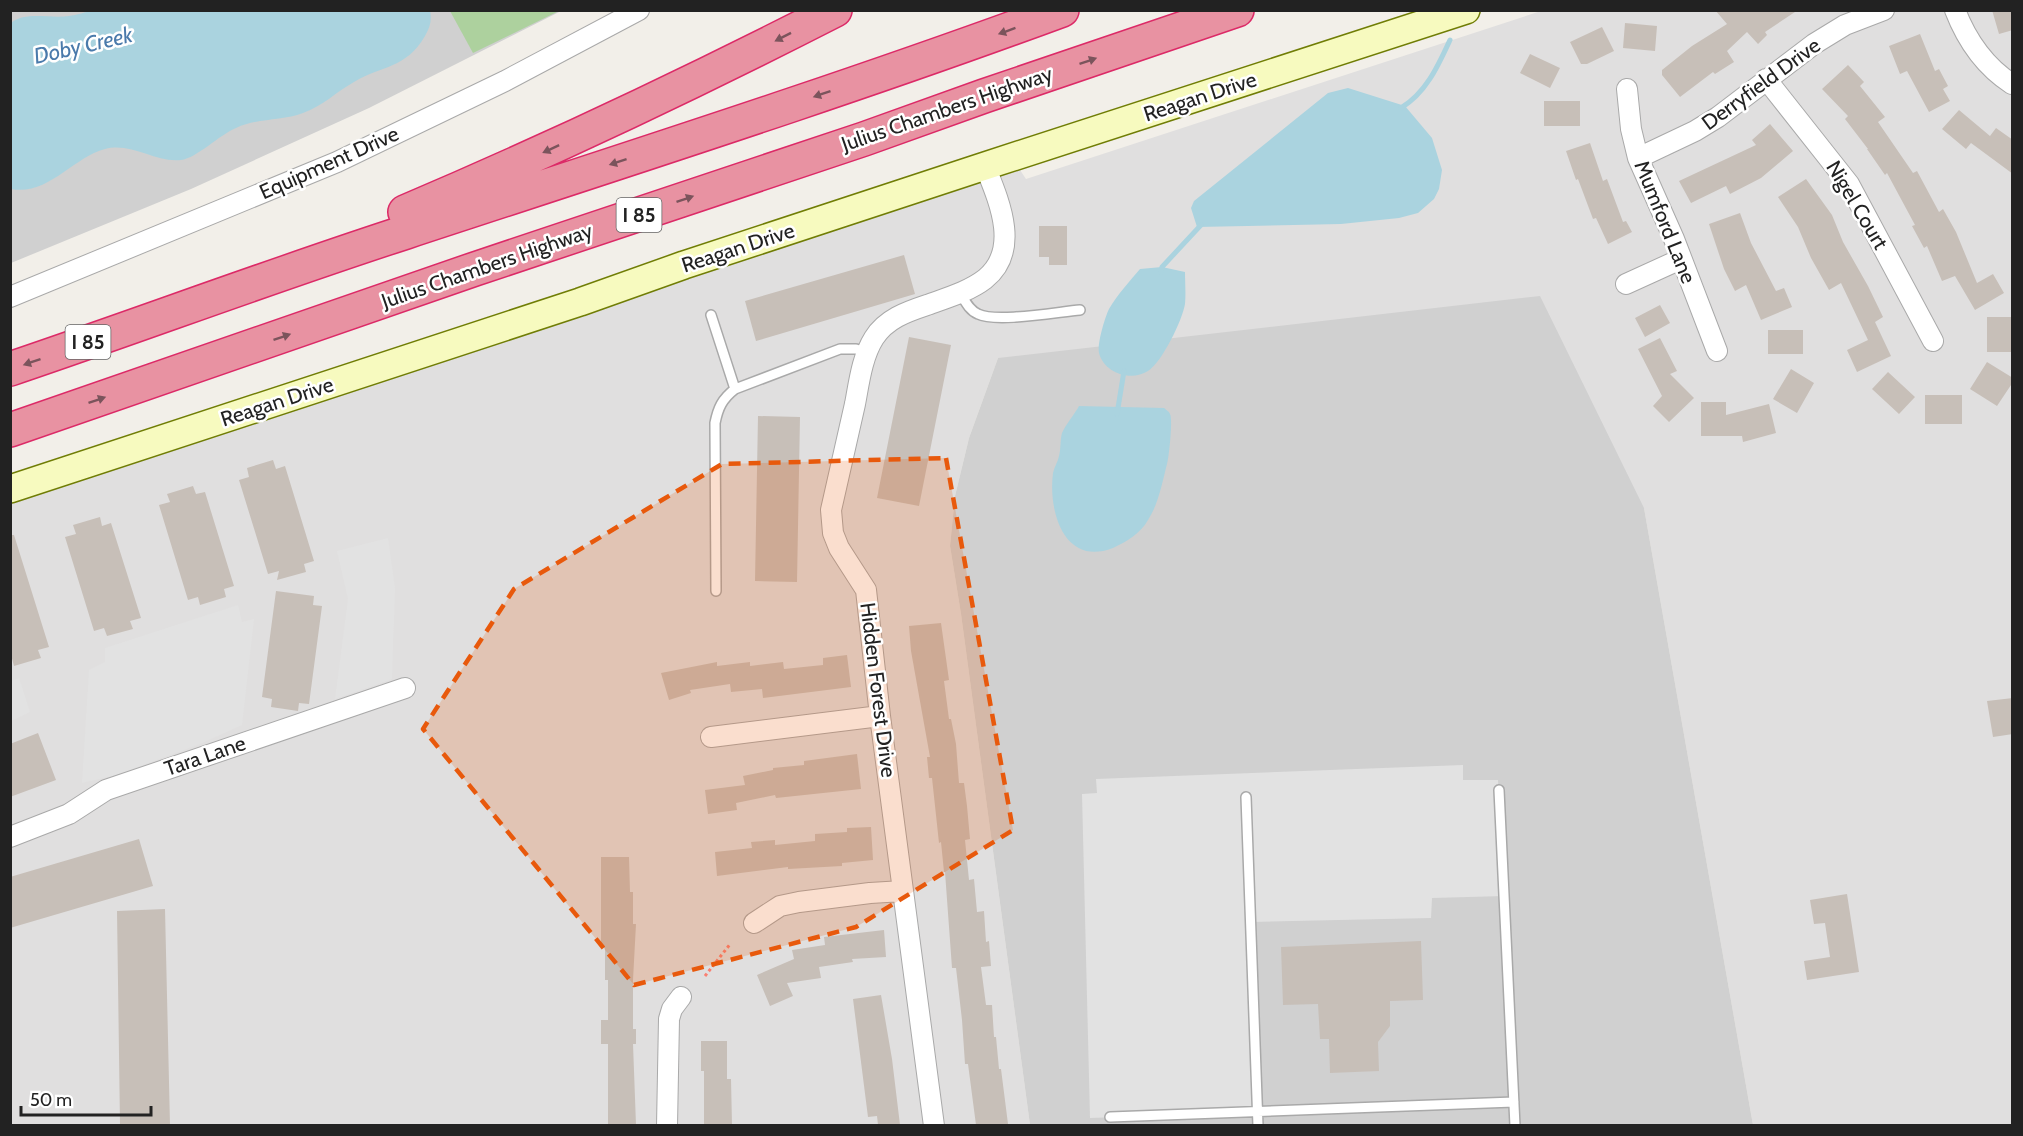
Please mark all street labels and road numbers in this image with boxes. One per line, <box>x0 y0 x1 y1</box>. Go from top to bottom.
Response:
street label: Derryfield Drive <box>1697 32 1825 135</box>
street label: Julius Chambers Highway <box>837 61 1056 157</box>
street label: Reagan Drive <box>1140 66 1260 127</box>
street label: Equipment Drive <box>255 121 403 204</box>
street label: Nigel Court <box>1821 156 1894 254</box>
street label: Mumford Lane <box>1629 157 1702 287</box>
road number: I 85 <box>616 198 662 232</box>
street label: Reagan Drive <box>678 217 798 278</box>
street label: Julius Chambers Highway <box>377 218 596 314</box>
road number: I 85 <box>66 325 110 359</box>
street label: Reagan Drive <box>217 371 337 432</box>
street label: Hidden Forest Drive <box>855 601 902 779</box>
street label: Tara Lane <box>161 730 249 781</box>

